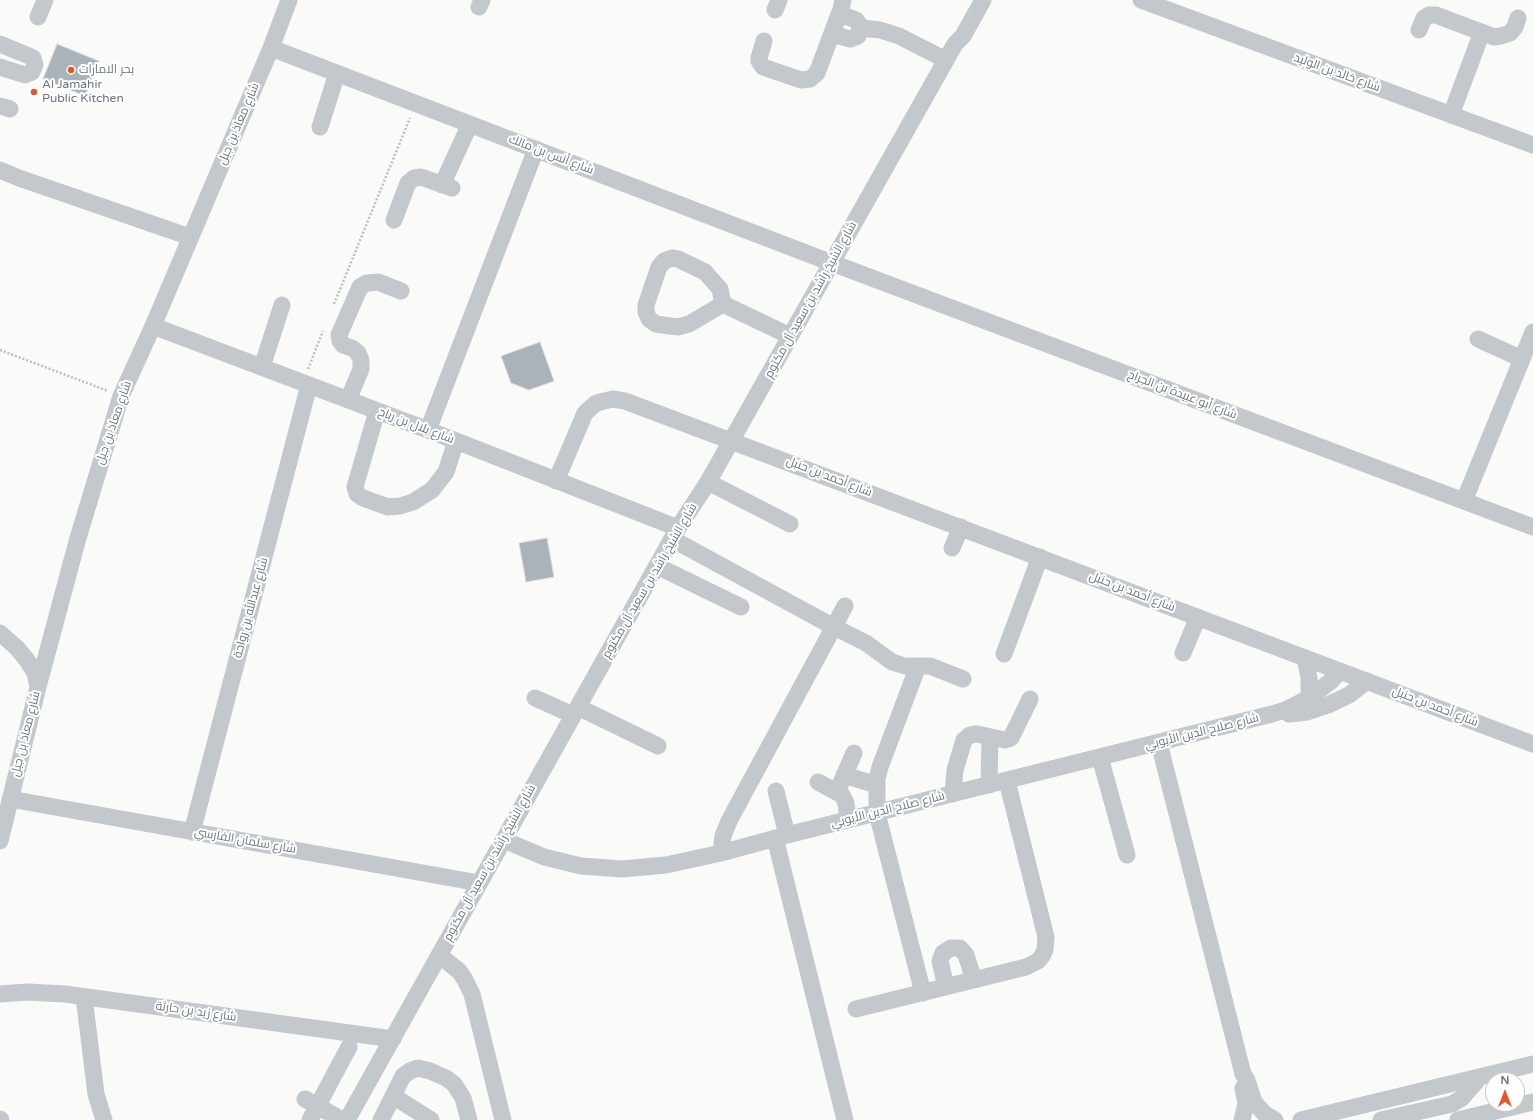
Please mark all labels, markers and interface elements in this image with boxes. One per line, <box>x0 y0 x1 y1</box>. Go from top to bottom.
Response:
street label: شارع خالد بن الوليد <box>1292 51 1382 95</box>
place label: بحر الامارات <box>79 63 134 77</box>
marker: بحر الامارات <box>66 65 76 75</box>
place label: Al Jamahir Public Kitchen <box>42 78 124 106</box>
street label: شارع معاذ بن جبل <box>215 81 263 167</box>
marker: Al Jamahir Public Kitchen <box>29 87 39 97</box>
street label: شارع أنس بن مالك <box>506 132 596 178</box>
street label: شارع الشيخ راشد بن سعيد آل مكتوم <box>762 219 860 381</box>
street label: شارع أبو عبيدة بن الجراح <box>1125 368 1239 422</box>
street label: شارع معاذ بن جبل <box>93 379 135 467</box>
street label: شارع بلال بن رباح <box>376 405 456 447</box>
street label: شارع أحمد بن حنبل <box>784 454 874 500</box>
street label: شارع الشيخ راشد بن سعيد آل مكتوم <box>600 501 700 661</box>
street label: شارع عبدالله بن رواحة <box>231 556 271 660</box>
street label: شارع أحمد بن حنبل <box>1087 569 1177 615</box>
street label: شارع أحمد بن حنبل <box>1390 684 1480 730</box>
street label: شارع معاذ بن جبل <box>8 690 44 778</box>
street label: شارع صلاح الدين الأيوبي <box>1144 711 1260 753</box>
street label: شارع الشيخ راشد بن سعيد آل مكتوم <box>441 782 539 944</box>
street label: شارع صلاح الدين الأيوبي <box>830 789 946 831</box>
street label: شارع سلمان الفارسي <box>193 825 297 857</box>
street label: شارع زيد بن حارثة <box>155 999 237 1025</box>
north arrow <box>1485 1072 1525 1112</box>
text: N <box>1501 1074 1509 1087</box>

